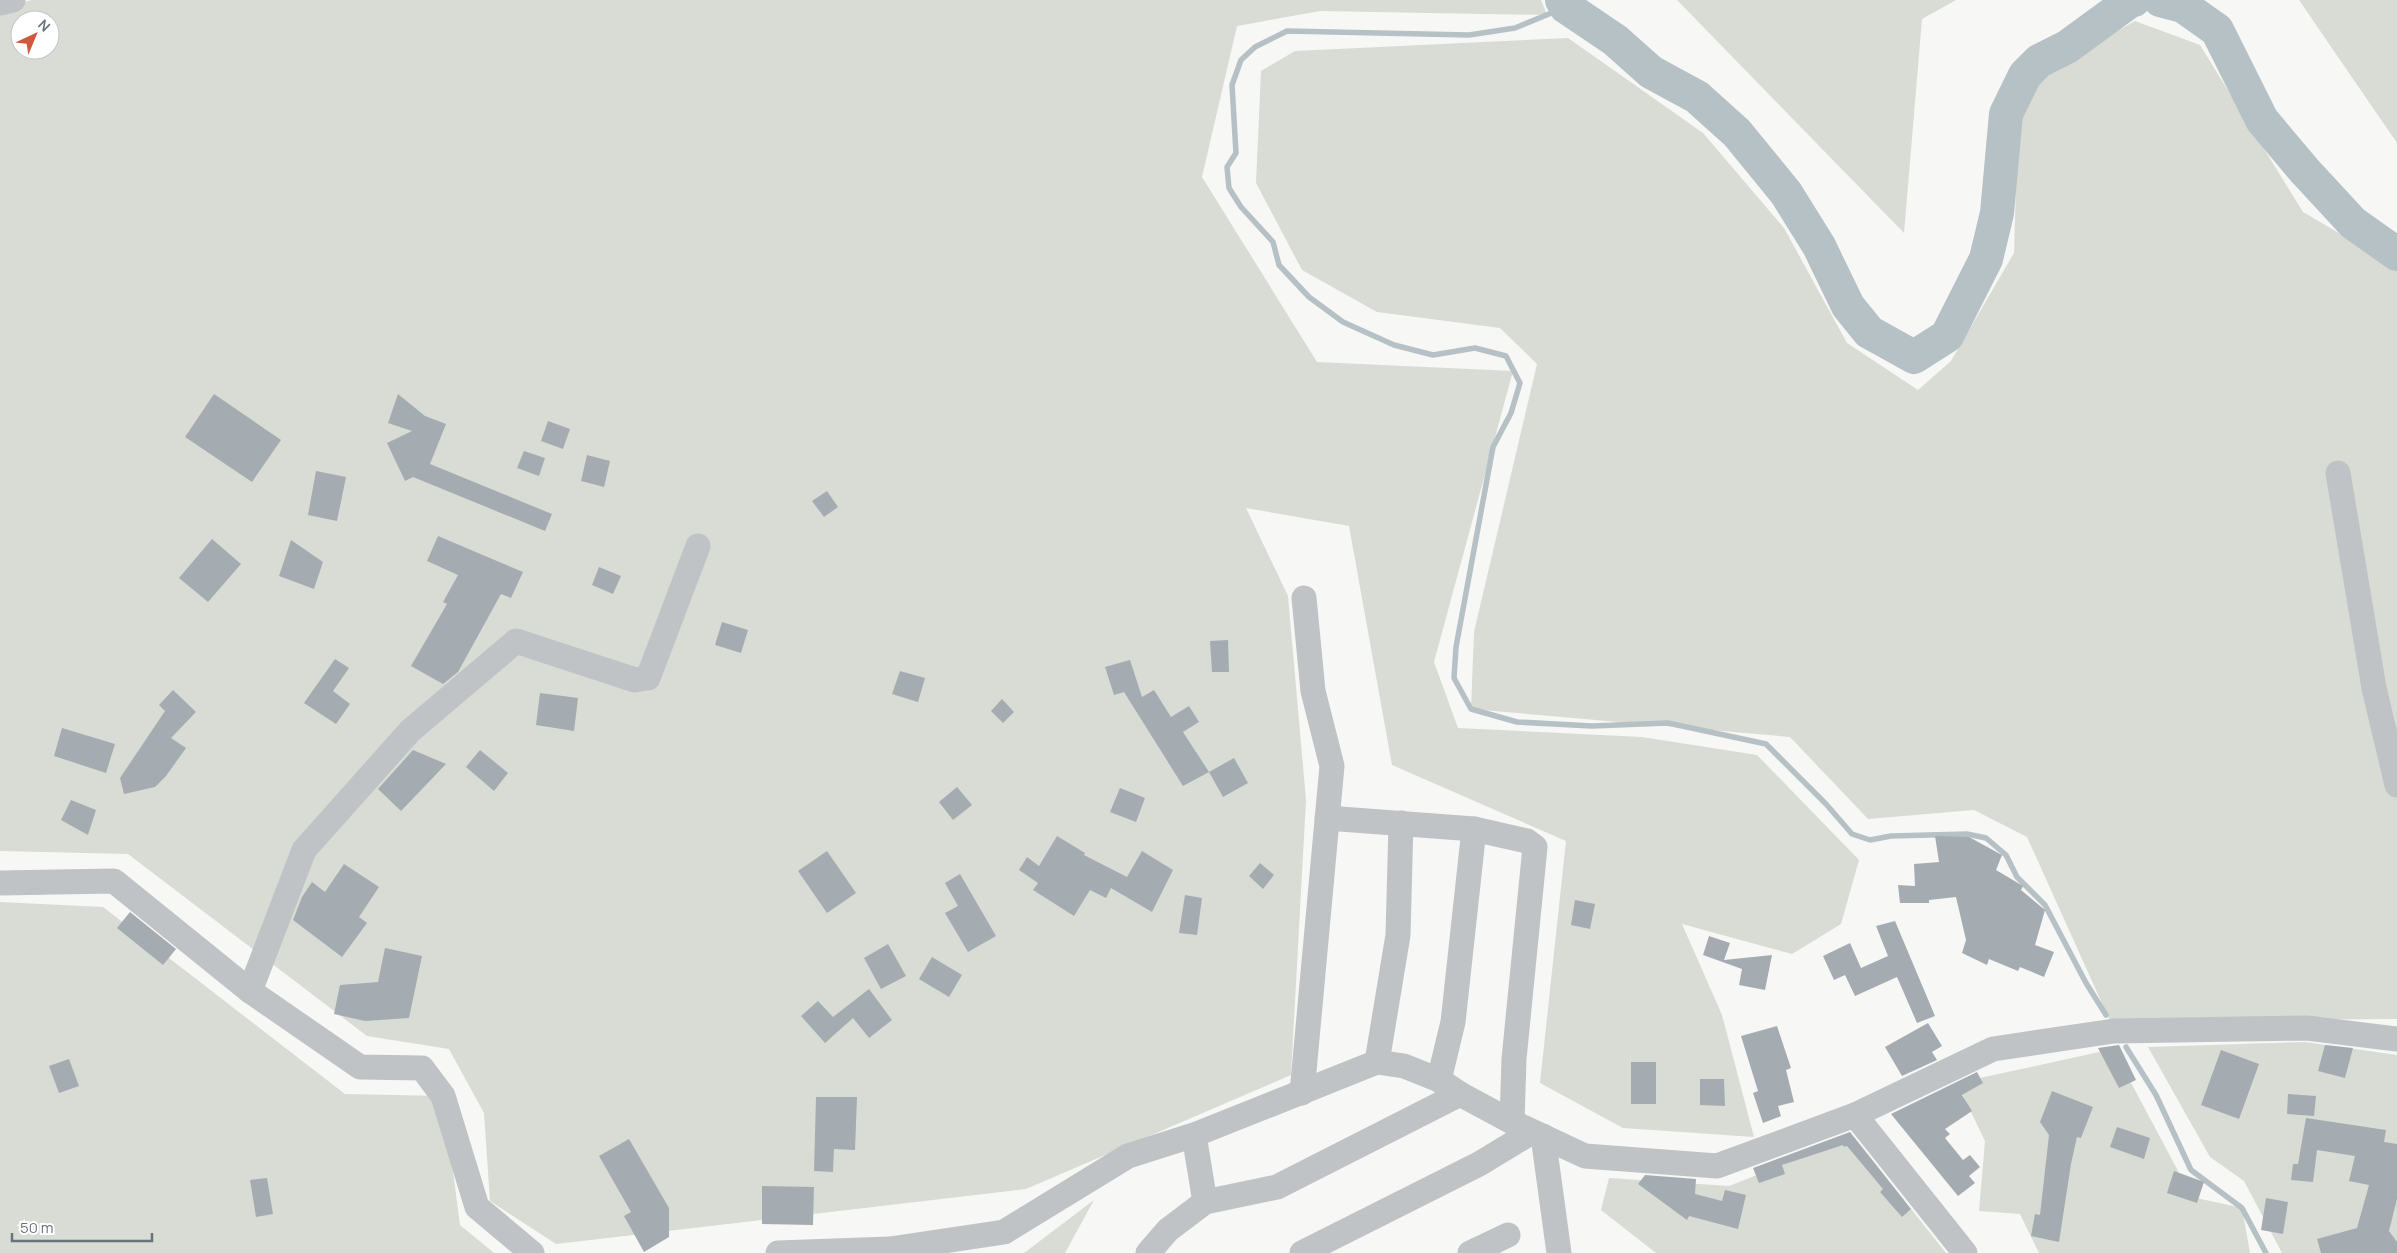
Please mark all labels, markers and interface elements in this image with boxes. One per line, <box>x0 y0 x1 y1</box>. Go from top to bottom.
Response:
north arrow <box>10 10 60 60</box>
text: N <box>34 15 55 36</box>
scale bar <box>12 1210 152 1242</box>
text: 50 m <box>20 1217 54 1238</box>

